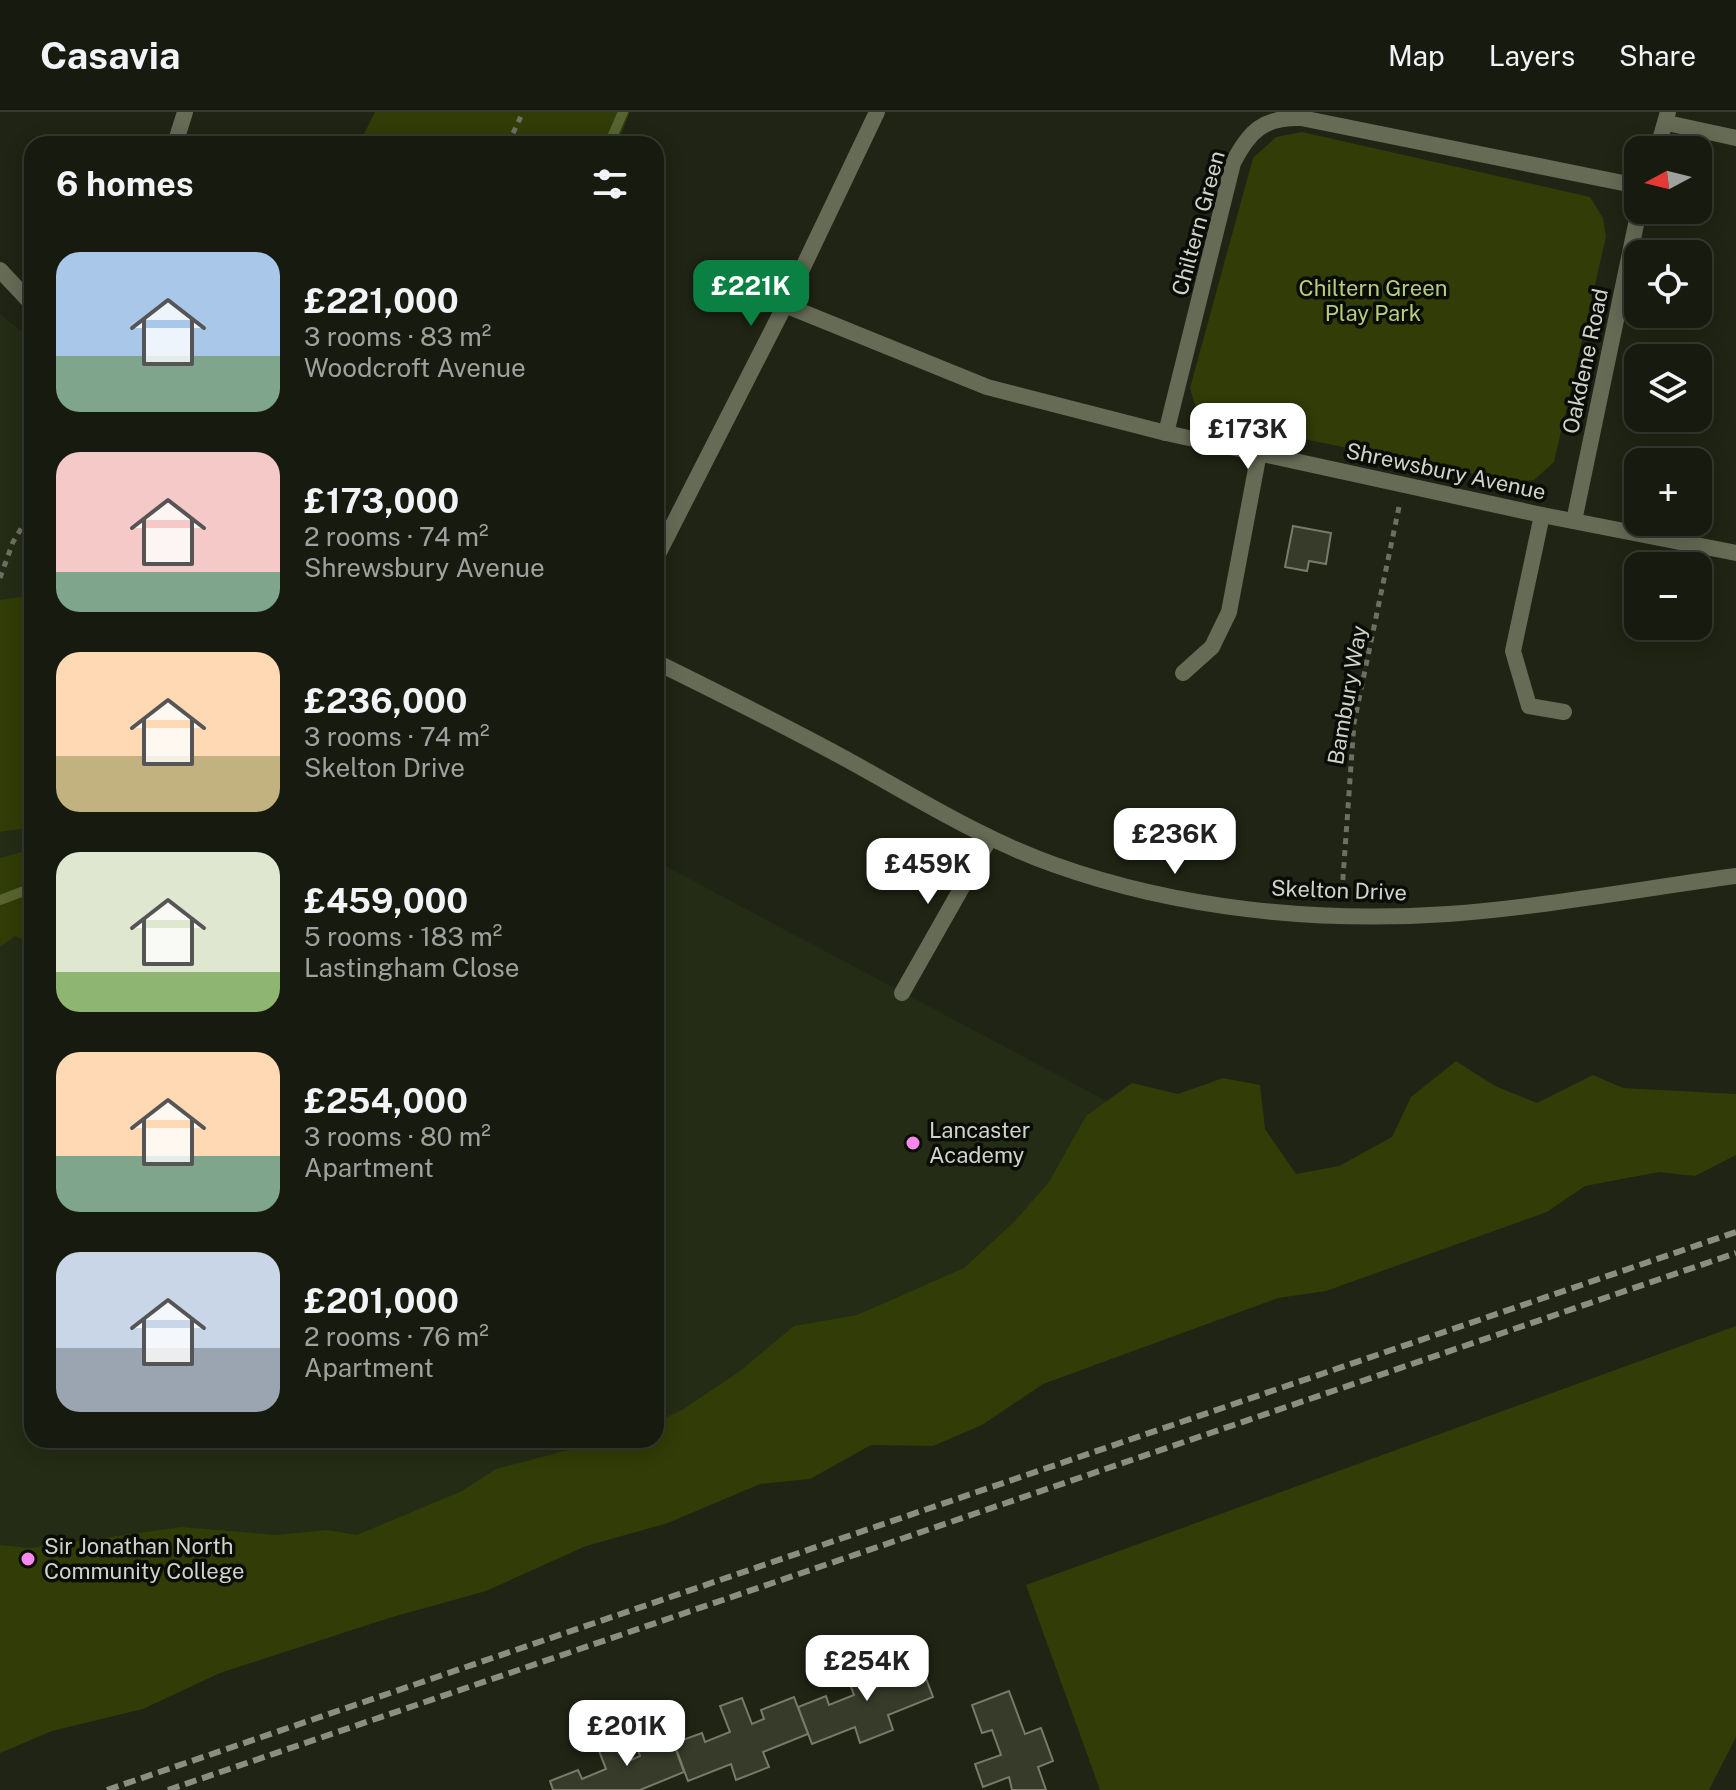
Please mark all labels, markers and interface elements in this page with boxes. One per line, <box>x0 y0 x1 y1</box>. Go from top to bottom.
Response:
text: Casavia <box>40 33 181 78</box>
text: Map <box>1388 39 1445 72</box>
text: Layers <box>1489 39 1575 72</box>
text: Share <box>1619 39 1696 72</box>
north arrow <box>1624 136 1712 224</box>
map controls <box>1624 136 1712 640</box>
street label: Chiltern Green <box>1166 148 1230 298</box>
icon: filters <box>588 162 632 206</box>
text: 6 homes <box>56 164 194 204</box>
button: locate <box>1624 240 1712 328</box>
pin: £221K <box>695 260 807 328</box>
text: £221K <box>711 270 791 301</box>
park label: Chiltern Green Play Park <box>1299 275 1447 326</box>
text: £221,000 <box>304 281 459 321</box>
icon: home <box>120 284 216 380</box>
street label: Oakdene Road <box>1557 286 1613 436</box>
text: 3 rooms · 83 m² <box>304 321 491 352</box>
button: layers <box>1624 344 1712 432</box>
text: Woodcroft Avenue <box>304 352 526 383</box>
pin: £173K <box>1192 403 1304 471</box>
text: £173K <box>1208 413 1288 444</box>
street label: Shrewsbury Avenue <box>1344 437 1548 505</box>
button: + <box>1624 448 1712 536</box>
text: £173,000 <box>304 481 459 521</box>
icon: home <box>120 484 216 580</box>
text: 2 rooms · 74 m² <box>304 521 489 552</box>
text: Shrewsbury Avenue <box>304 552 545 583</box>
button: − <box>1624 552 1712 640</box>
street label: Bambury Way <box>1322 623 1372 767</box>
text: £236,000 <box>304 681 468 721</box>
icon: home <box>120 684 216 780</box>
text: 3 rooms · 74 m² <box>304 721 490 752</box>
text: Skelton Drive <box>304 752 465 783</box>
pin: £236K <box>1119 808 1231 876</box>
text: £236K <box>1132 818 1218 849</box>
pin: £459K <box>872 838 984 906</box>
text: £459K <box>885 848 971 879</box>
street label: Skelton Drive <box>1270 875 1408 905</box>
text: £459,000 <box>304 881 468 921</box>
icon: home <box>120 884 216 980</box>
text: 5 rooms · 183 m² <box>304 921 502 952</box>
text: Lastingham Close <box>304 952 519 983</box>
text: £254,000 <box>304 1081 468 1121</box>
icon: home <box>120 1084 216 1180</box>
place label: Lancaster Academy <box>929 1117 1030 1168</box>
text: 3 rooms · 80 m² <box>304 1121 491 1152</box>
marker: Lancaster Academy <box>904 1134 922 1152</box>
text: Apartment <box>304 1152 434 1183</box>
text: £201,000 <box>304 1281 459 1321</box>
icon: home <box>120 1284 216 1380</box>
text: 2 rooms · 76 m² <box>304 1321 489 1352</box>
text: Apartment <box>304 1352 434 1383</box>
place label: Sir Jonathan North Community College <box>44 1533 244 1584</box>
marker: Sir Jonathan North Community College <box>19 1550 37 1568</box>
pin: £254K <box>811 1635 923 1703</box>
text: £254K <box>824 1645 910 1676</box>
pin: £201K <box>571 1700 683 1768</box>
text: £201K <box>587 1710 667 1741</box>

